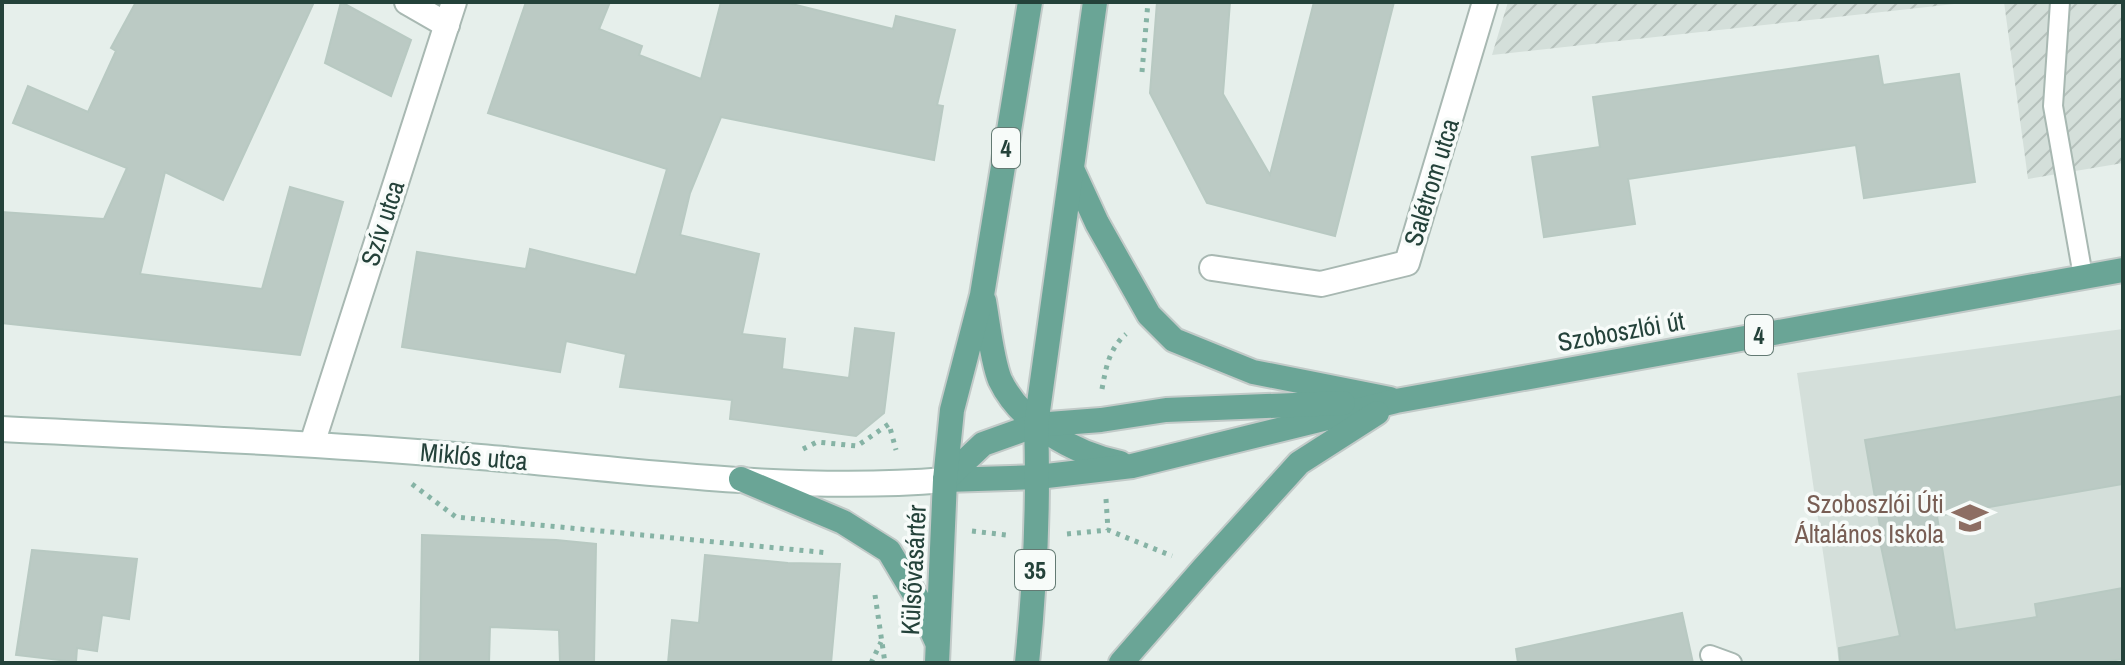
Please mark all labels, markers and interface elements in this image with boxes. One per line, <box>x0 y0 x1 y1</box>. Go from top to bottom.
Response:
street label: Salétrom utca <box>1395 114 1467 250</box>
road number: 4 <box>992 128 1020 168</box>
street label: Szív utca <box>352 176 412 270</box>
street label: Szoboszlói út <box>1555 303 1687 359</box>
road number: 4 <box>1745 315 1773 355</box>
street label: Miklós utca <box>419 434 529 478</box>
place label: Szoboszlói Úti Általános Iskola <box>1794 486 1944 551</box>
school or university icon: Szoboszlói Úti Általános Iskola <box>1951 499 1989 537</box>
street label: Külsővásártér <box>892 504 934 636</box>
road number: 35 <box>1015 550 1055 590</box>

